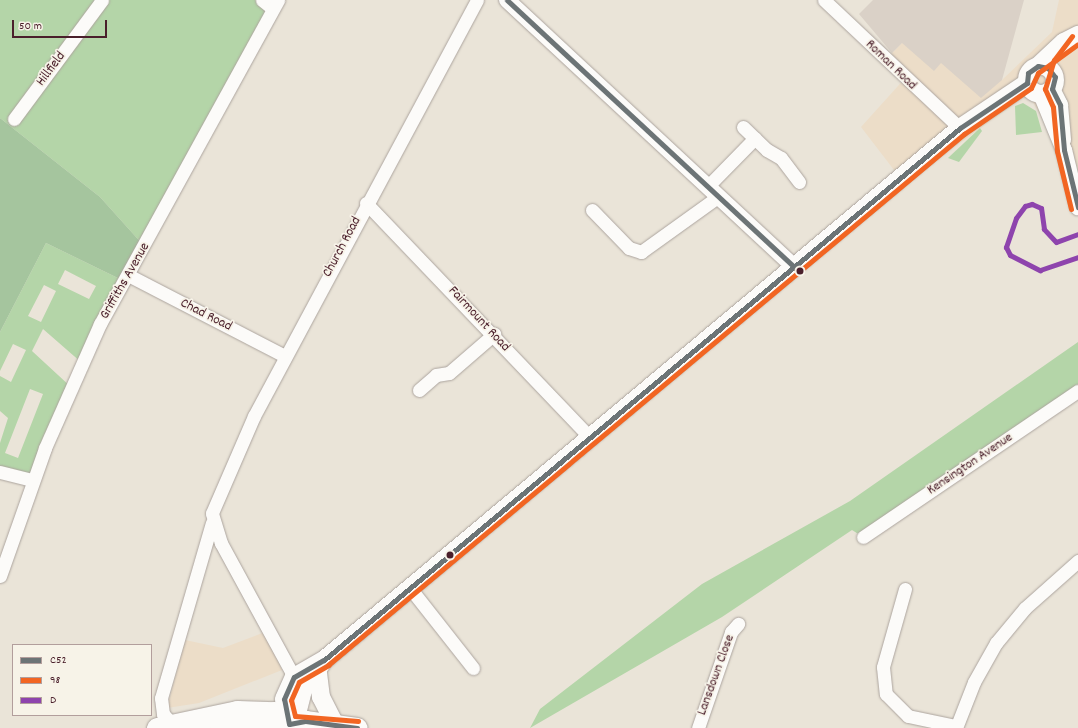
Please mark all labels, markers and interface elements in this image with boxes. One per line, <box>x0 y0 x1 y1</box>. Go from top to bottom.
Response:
scale bar <box>14 12 109 38</box>
text: 50 m <box>19 18 42 35</box>
street label: Roman Road <box>862 36 920 94</box>
street label: Hillfield <box>33 48 69 90</box>
street label: Church Road <box>319 214 365 280</box>
street label: Griffiths Avenue <box>96 240 154 322</box>
unlabelled marker <box>795 266 805 276</box>
street label: Fairmount Road <box>444 283 514 355</box>
street label: Chad Road <box>177 295 235 335</box>
street label: Kensington Avenue <box>924 429 1016 499</box>
unlabelled marker <box>445 550 455 560</box>
street label: Lansdown Close <box>694 632 738 718</box>
legend <box>12 644 152 716</box>
text: C52 <box>50 652 67 669</box>
text: 98 <box>50 672 60 689</box>
text: D <box>50 692 56 709</box>

